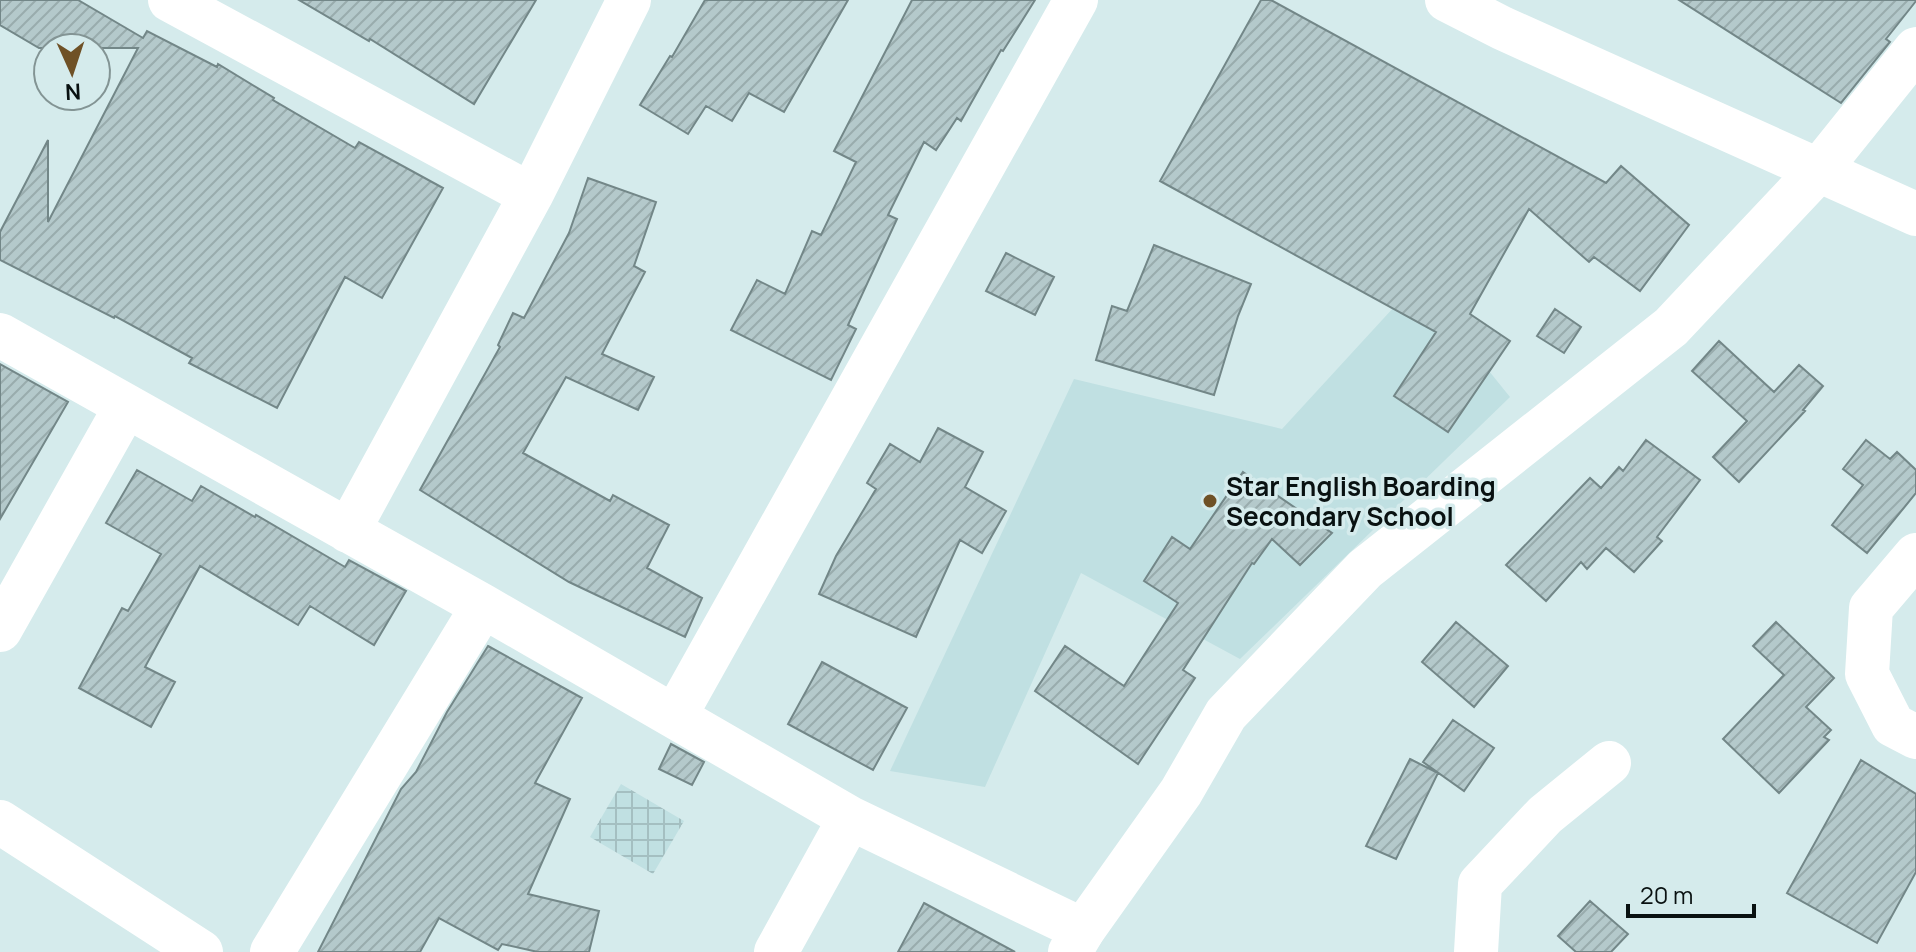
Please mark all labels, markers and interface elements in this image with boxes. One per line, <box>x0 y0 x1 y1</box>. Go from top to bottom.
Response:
north arrow <box>32 32 112 112</box>
text: N <box>64 77 82 107</box>
place label: Star English Boarding Secondary School <box>1226 468 1496 534</box>
marker: Star English Boarding Secondary School <box>1201 492 1219 510</box>
scale bar <box>1628 868 1754 918</box>
text: 20 m <box>1640 878 1693 911</box>

